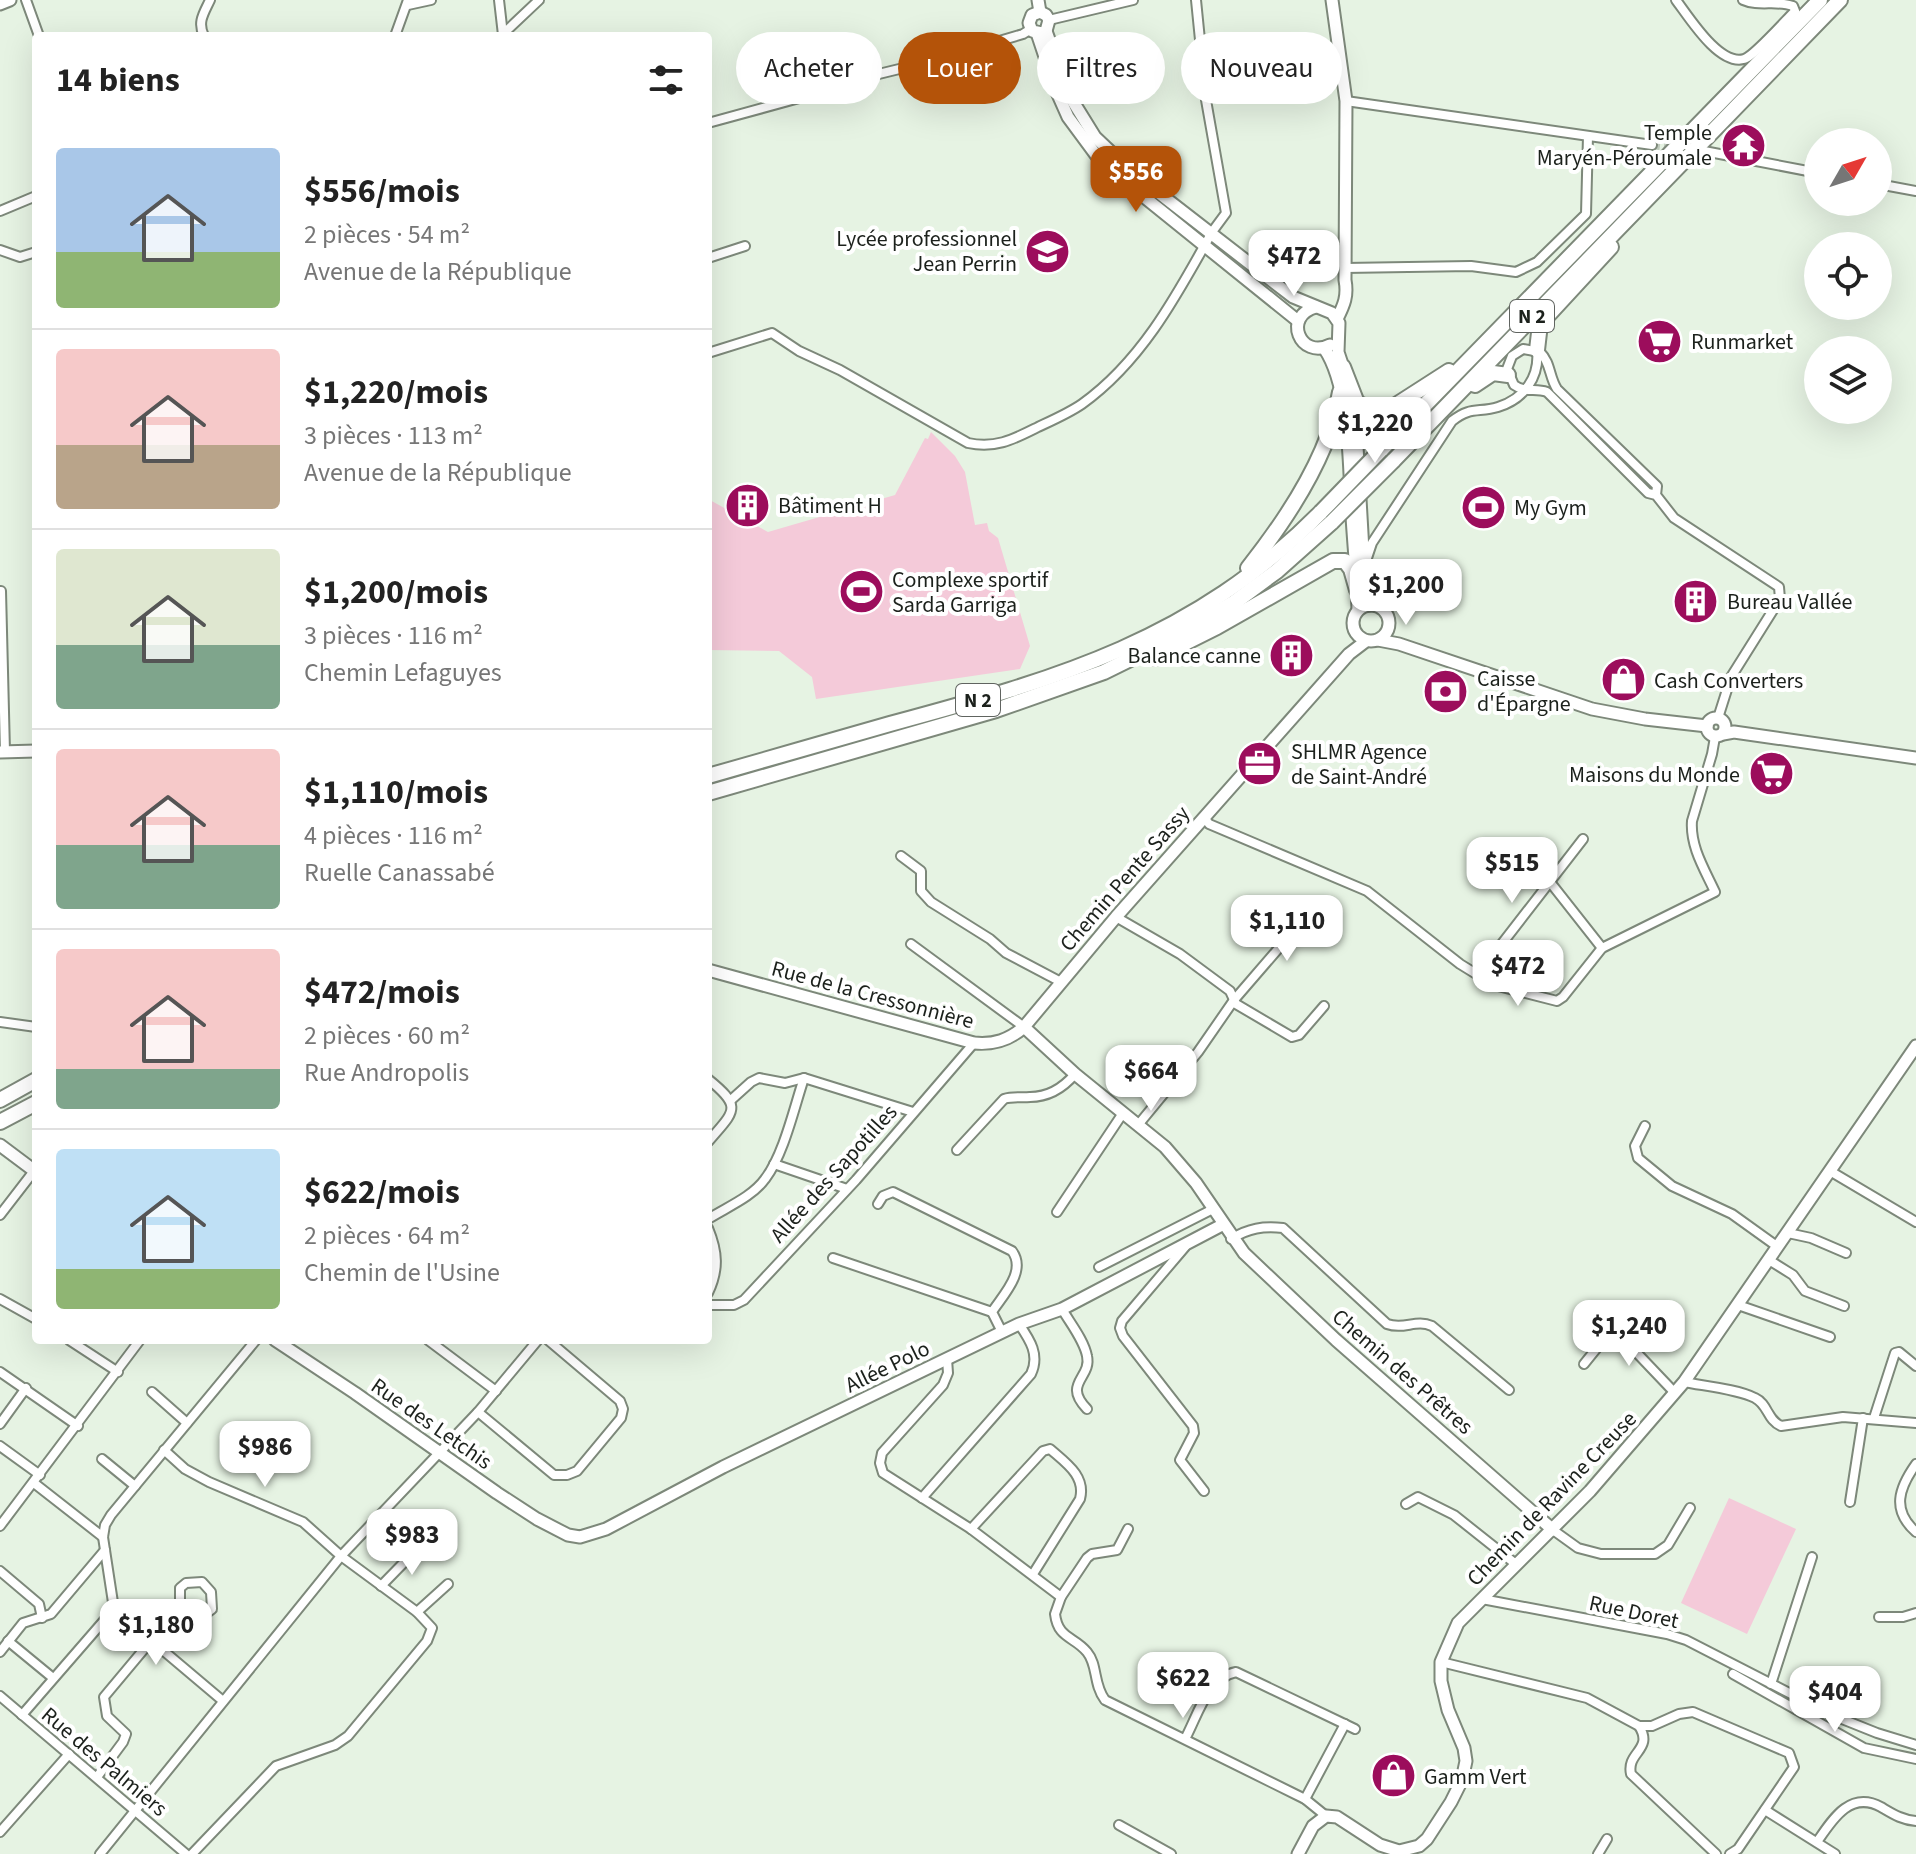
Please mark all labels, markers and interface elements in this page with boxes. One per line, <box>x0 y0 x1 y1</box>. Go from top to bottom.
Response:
chip: Acheter <box>736 32 882 104</box>
chip: Louer <box>898 32 1021 104</box>
chip: Filtres <box>1037 32 1165 104</box>
chip: Nouveau <box>1181 32 1342 104</box>
text: 14 biens <box>56 56 180 105</box>
icon: filters <box>644 58 688 102</box>
place label: Temple Maryén-Péroumale <box>1537 117 1712 174</box>
temple icon: Temple Maryén-Péroumale <box>1719 121 1767 169</box>
north arrow <box>1804 128 1892 216</box>
map controls <box>1804 128 1892 424</box>
pin: $556 <box>1089 146 1183 214</box>
text: $556 <box>1109 153 1163 190</box>
text: $556/mois <box>304 167 460 216</box>
icon: home <box>120 180 216 276</box>
text: 2 pièces · 54 m² <box>304 216 470 253</box>
place label: Lycée professionnel Jean Perrin <box>836 223 1017 280</box>
school or university icon: Lycée professionnel Jean Perrin <box>1024 227 1072 275</box>
pin: $472 <box>1247 230 1341 298</box>
button: locate <box>1804 232 1892 320</box>
text: $472 <box>1267 237 1321 274</box>
text: Avenue de la République <box>304 253 572 290</box>
road number: N 2 <box>1510 300 1554 332</box>
supermarket icon: Runmarket <box>1636 317 1684 365</box>
place label: Runmarket <box>1691 326 1794 358</box>
button: layers <box>1804 336 1892 424</box>
text: $1,220/mois <box>304 368 488 417</box>
icon: home <box>120 381 216 477</box>
pin: $1,220 <box>1310 397 1440 465</box>
text: $1,220 <box>1337 404 1413 441</box>
text: 3 pièces · 113 m² <box>304 417 483 454</box>
text: Avenue de la République <box>304 454 572 491</box>
building icon: Bâtiment H <box>723 481 771 529</box>
sports icon: My Gym <box>1459 483 1507 531</box>
place label: Bâtiment H <box>778 490 882 522</box>
place label: My Gym <box>1514 492 1587 524</box>
pin: $1,200 <box>1341 559 1471 627</box>
place label: Complexe sportif Sarda Garriga <box>892 564 1050 621</box>
text: $1,200 <box>1368 566 1444 603</box>
text: $1,200/mois <box>304 568 488 617</box>
sports icon: Complexe sportif Sarda Garriga <box>837 568 885 616</box>
building icon: Bureau Vallée <box>1672 577 1720 625</box>
icon: home <box>120 581 216 677</box>
place label: Bureau Vallée <box>1727 586 1852 618</box>
text: 3 pièces · 116 m² <box>304 617 483 654</box>
building icon: Balance canne <box>1268 631 1316 679</box>
place label: Balance canne <box>1127 640 1261 672</box>
text: Chemin Lefaguyes <box>304 654 502 691</box>
shop icon: Cash Converters <box>1599 656 1647 704</box>
place label: Caisse d'Épargne <box>1477 663 1571 720</box>
place label: Cash Converters <box>1654 665 1803 697</box>
bank icon: Caisse d'Épargne <box>1422 667 1470 715</box>
road number: N 2 <box>956 684 1000 716</box>
place label: SHLMR Agence de Saint-André <box>1291 736 1427 793</box>
office icon: SHLMR Agence de Saint-André <box>1236 740 1284 788</box>
supermarket icon: Maisons du Monde <box>1747 750 1795 798</box>
place label: Maisons du Monde <box>1569 759 1740 791</box>
text: $1,110/mois <box>304 768 488 817</box>
icon: home <box>120 781 216 877</box>
street label: Chemin Pente Sassy <box>1052 798 1198 959</box>
text: 4 pièces · 116 m² <box>304 817 483 854</box>
pin: $515 <box>1465 837 1559 905</box>
text: $515 <box>1485 844 1539 881</box>
text: Ruelle Canassabé <box>304 854 495 891</box>
pin: $1,110 <box>1222 895 1352 963</box>
text: $1,110 <box>1249 902 1325 939</box>
pin: $472 <box>1471 940 1565 1008</box>
text: $472 <box>1491 947 1545 984</box>
street label: Rue de la Cressonnière <box>768 953 978 1037</box>
text: $472/mois <box>304 968 460 1017</box>
icon: home <box>120 981 216 1077</box>
text: 2 pièces · 60 m² <box>304 1017 470 1054</box>
pin: $664 <box>1104 1045 1198 1113</box>
text: $664 <box>1124 1052 1178 1089</box>
text: Rue Andropolis <box>304 1054 469 1091</box>
street label: Allée des Sapotilles <box>763 1097 905 1250</box>
text: $622/mois <box>304 1168 460 1217</box>
icon: home <box>120 1181 216 1277</box>
text: 2 pièces · 64 m² <box>304 1217 470 1254</box>
text: Chemin de l'Usine <box>304 1254 500 1291</box>
pin: $1,240 <box>1564 1300 1694 1368</box>
street label: Chemin des Prêtres <box>1325 1301 1480 1442</box>
text: $1,240 <box>1591 1307 1667 1344</box>
street label: Allée Polo <box>840 1333 935 1401</box>
street label: Rue des Letchis <box>364 1370 499 1477</box>
street label: Chemin de Ravine Creuse <box>1459 1404 1644 1593</box>
pin: $986 <box>218 1421 312 1489</box>
text: $986 <box>238 1428 292 1465</box>
pin: $983 <box>365 1509 459 1577</box>
text: $983 <box>385 1516 439 1553</box>
street label: Rue Doret <box>1586 1587 1682 1637</box>
pin: $1,180 <box>91 1599 221 1667</box>
text: $1,180 <box>118 1606 194 1643</box>
pin: $622 <box>1136 1652 1230 1720</box>
text: $622 <box>1156 1659 1210 1696</box>
pin: $404 <box>1788 1666 1882 1734</box>
text: $404 <box>1808 1673 1862 1710</box>
street label: Rue des Palmiers <box>34 1699 174 1824</box>
shop icon: Gamm Vert <box>1369 1752 1417 1800</box>
place label: Gamm Vert <box>1424 1761 1527 1793</box>

